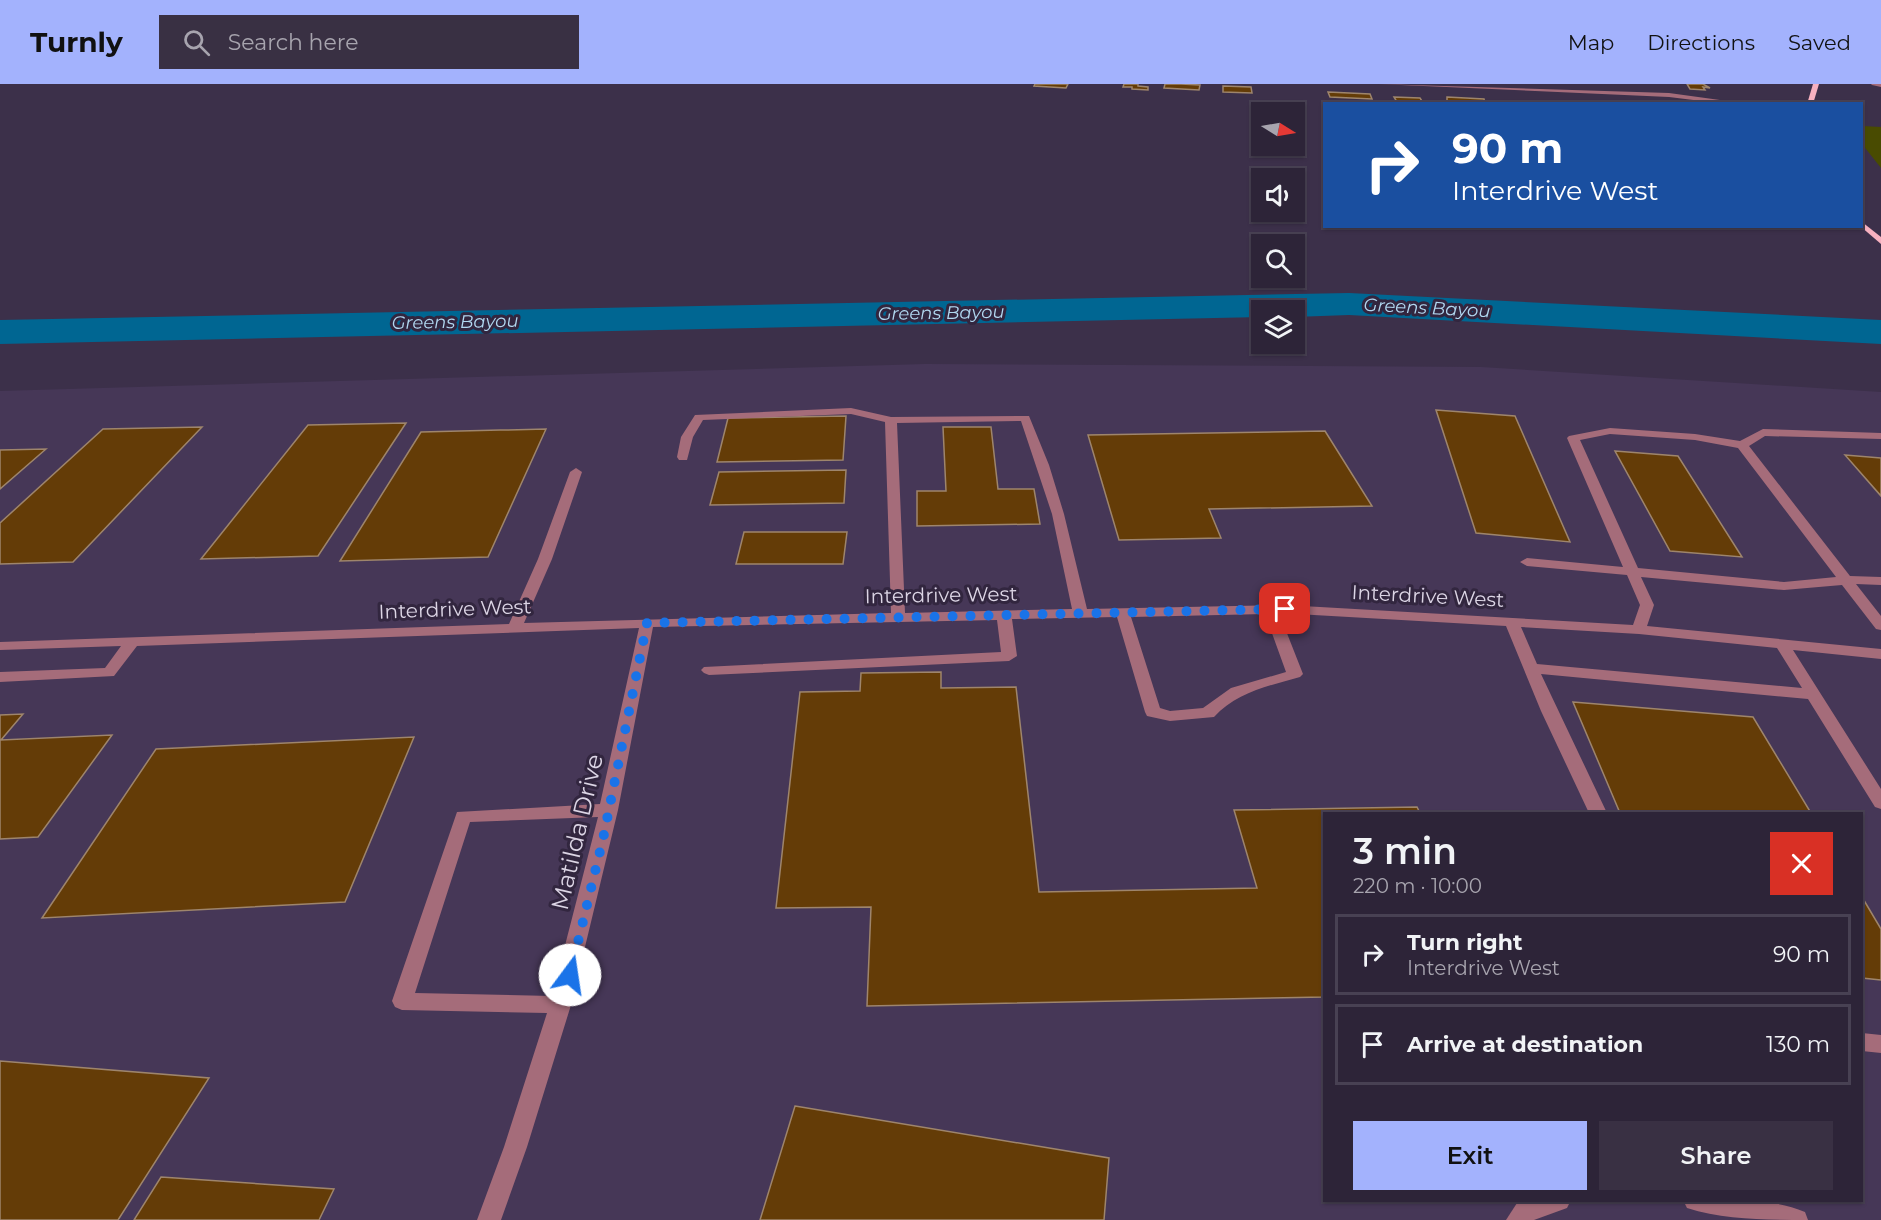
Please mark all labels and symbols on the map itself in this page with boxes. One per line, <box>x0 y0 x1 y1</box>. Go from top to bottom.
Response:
north arrow <box>1251 102 1305 156</box>
water label: Greens Bayou <box>1363 294 1491 322</box>
water label: Greens Bayou <box>877 301 1005 325</box>
water label: Greens Bayou <box>391 310 519 334</box>
street label: Interdrive West <box>1351 580 1505 612</box>
street label: Interdrive West <box>864 582 1018 608</box>
pin <box>1259 583 1310 634</box>
street label: Interdrive West <box>378 594 532 624</box>
street label: Matilda Drive <box>545 751 609 913</box>
position arrow <box>538 943 602 1007</box>

